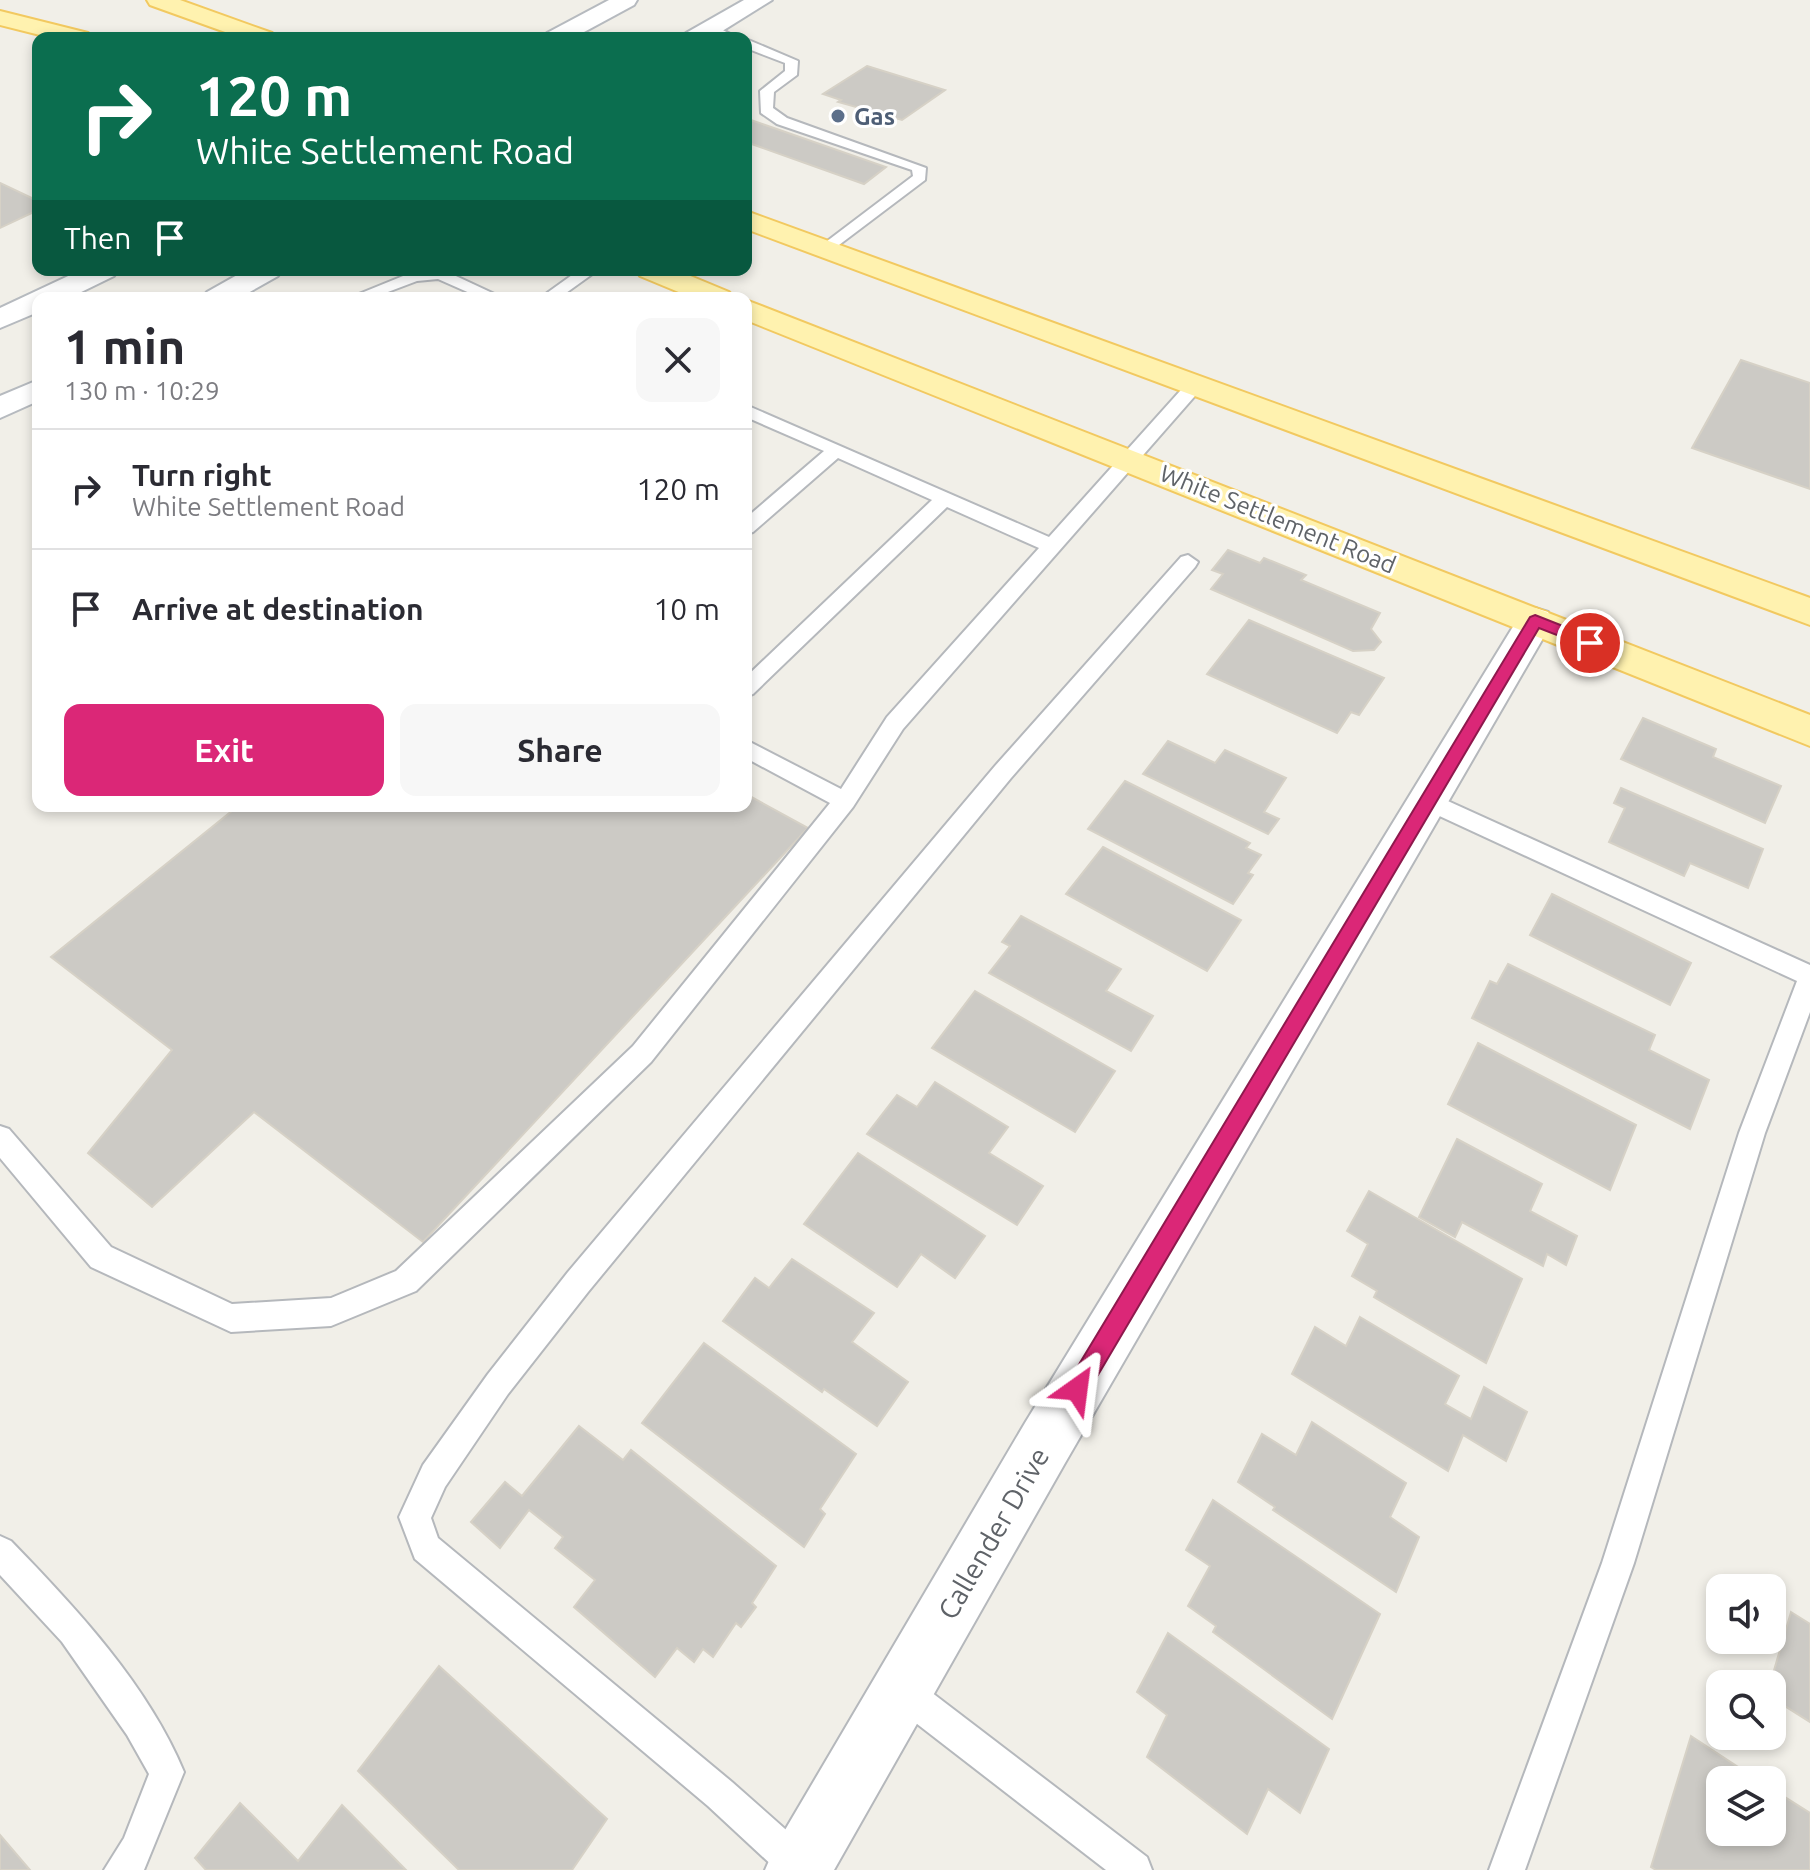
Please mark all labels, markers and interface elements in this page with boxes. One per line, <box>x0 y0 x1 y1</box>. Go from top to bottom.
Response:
icon: right <box>64 64 168 168</box>
text: 120 m <box>196 64 352 127</box>
place label: Gas <box>854 103 895 130</box>
marker: Gas <box>829 107 847 125</box>
text: White Settlement Road <box>196 130 574 171</box>
icon: arrive <box>148 216 192 260</box>
text: Then <box>64 221 132 255</box>
button: close <box>636 318 720 402</box>
text: 1 min <box>64 319 185 373</box>
text: 130 m · 10:29 <box>64 376 220 405</box>
text: Turn right <box>132 458 272 492</box>
street label: White Settlement Road <box>1156 459 1400 579</box>
icon: right <box>64 467 108 511</box>
text: 120 m <box>636 472 720 506</box>
text: White Settlement Road <box>132 492 405 521</box>
icon: arrive <box>64 587 108 631</box>
text: Arrive at destination <box>132 592 424 626</box>
text: 10 m <box>653 592 720 626</box>
pin <box>1556 609 1624 677</box>
icon: arrive <box>1568 621 1612 665</box>
button: Exit <box>64 704 384 796</box>
button: Share <box>400 704 720 796</box>
position arrow <box>1035 1347 1119 1431</box>
street label: Callender Drive <box>931 1442 1055 1624</box>
map controls <box>1706 1574 1786 1846</box>
button: sound <box>1706 1574 1786 1654</box>
button: search <box>1706 1670 1786 1750</box>
button: layers <box>1706 1766 1786 1846</box>

